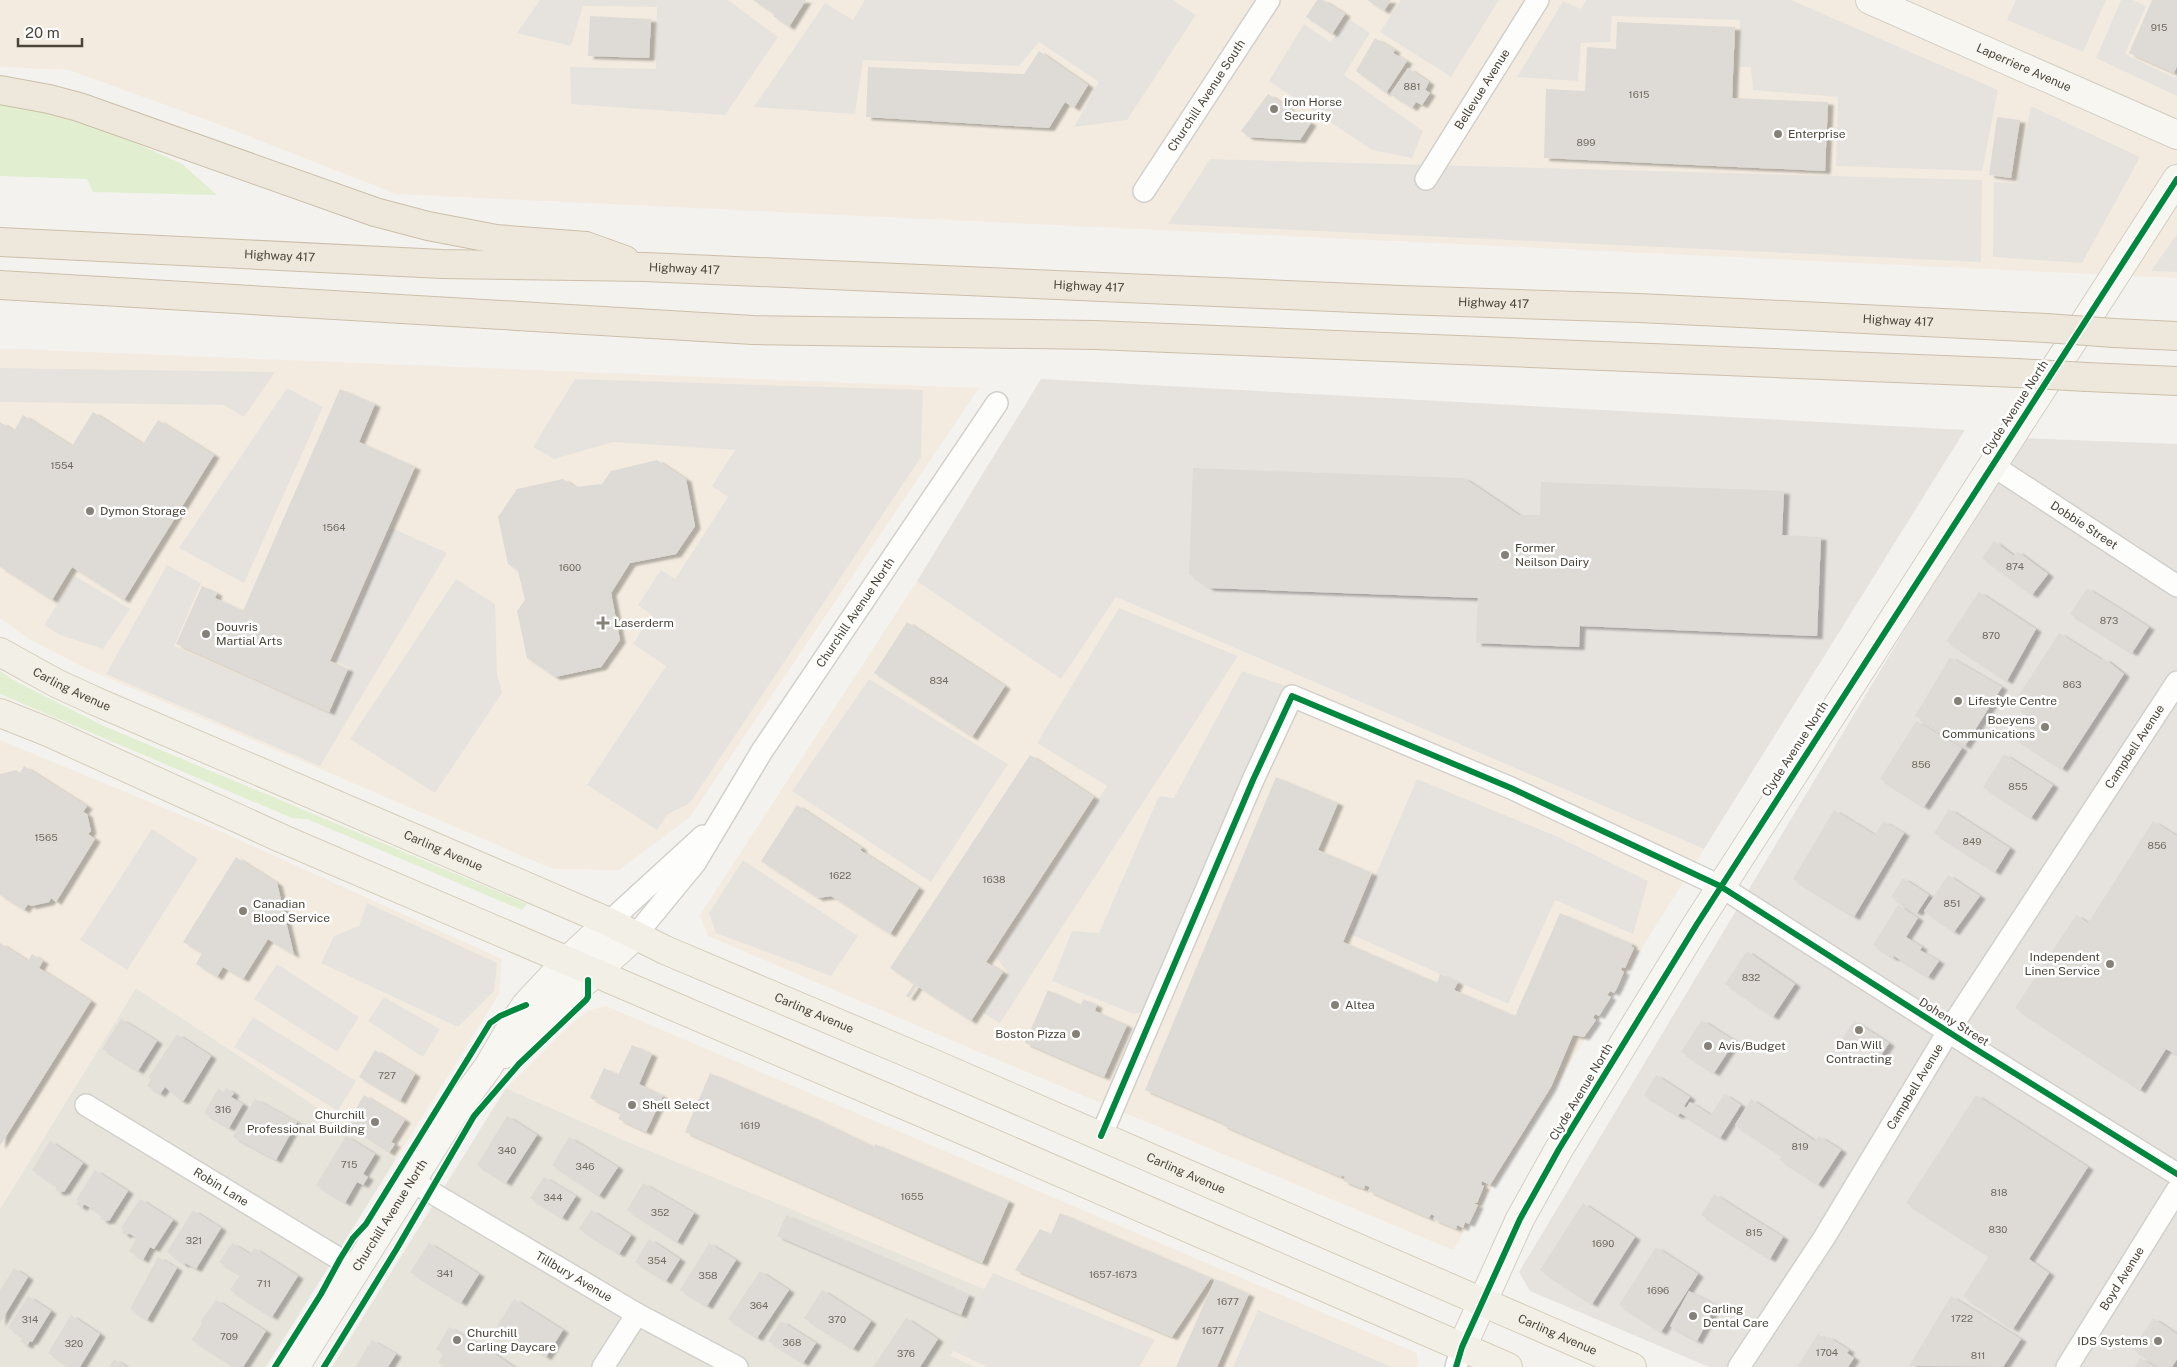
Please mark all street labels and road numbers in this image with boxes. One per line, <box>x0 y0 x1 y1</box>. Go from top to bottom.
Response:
street label: Churchill Avenue South <box>1165 37 1248 154</box>
street label: Laperriere Avenue <box>1974 41 2073 95</box>
street label: Bellevue Avenue <box>1452 46 1513 132</box>
street label: Highway 417 <box>244 247 315 265</box>
street label: Highway 417 <box>649 260 720 277</box>
street label: Highway 417 <box>1053 278 1125 295</box>
street label: Highway 417 <box>1458 295 1529 311</box>
street label: Highway 417 <box>1862 312 1934 329</box>
street label: Clyde Avenue North <box>1979 358 2051 458</box>
street label: Dobbie Street <box>2048 498 2120 552</box>
street label: Churchill Avenue North <box>813 555 897 670</box>
street label: Carling Avenue <box>30 665 113 714</box>
street label: Clyde Avenue North <box>1759 699 1831 799</box>
street label: Campbell Avenue <box>2102 702 2167 791</box>
street label: Carling Avenue <box>402 828 485 874</box>
street label: Carling Avenue <box>772 990 856 1036</box>
street label: Doheny Street <box>1916 995 1992 1049</box>
street label: Clyde Avenue North <box>1547 1041 1616 1143</box>
street label: Campbell Avenue <box>1884 1041 1946 1132</box>
street label: Carling Avenue <box>1144 1150 1228 1197</box>
street label: Churchill Avenue North <box>350 1157 430 1274</box>
street label: Robin Lane <box>191 1165 251 1209</box>
street label: Boyd Avenue <box>2097 1244 2147 1313</box>
street label: Tillbury Avenue <box>533 1249 615 1305</box>
street label: Carling Avenue <box>1516 1311 1599 1358</box>

